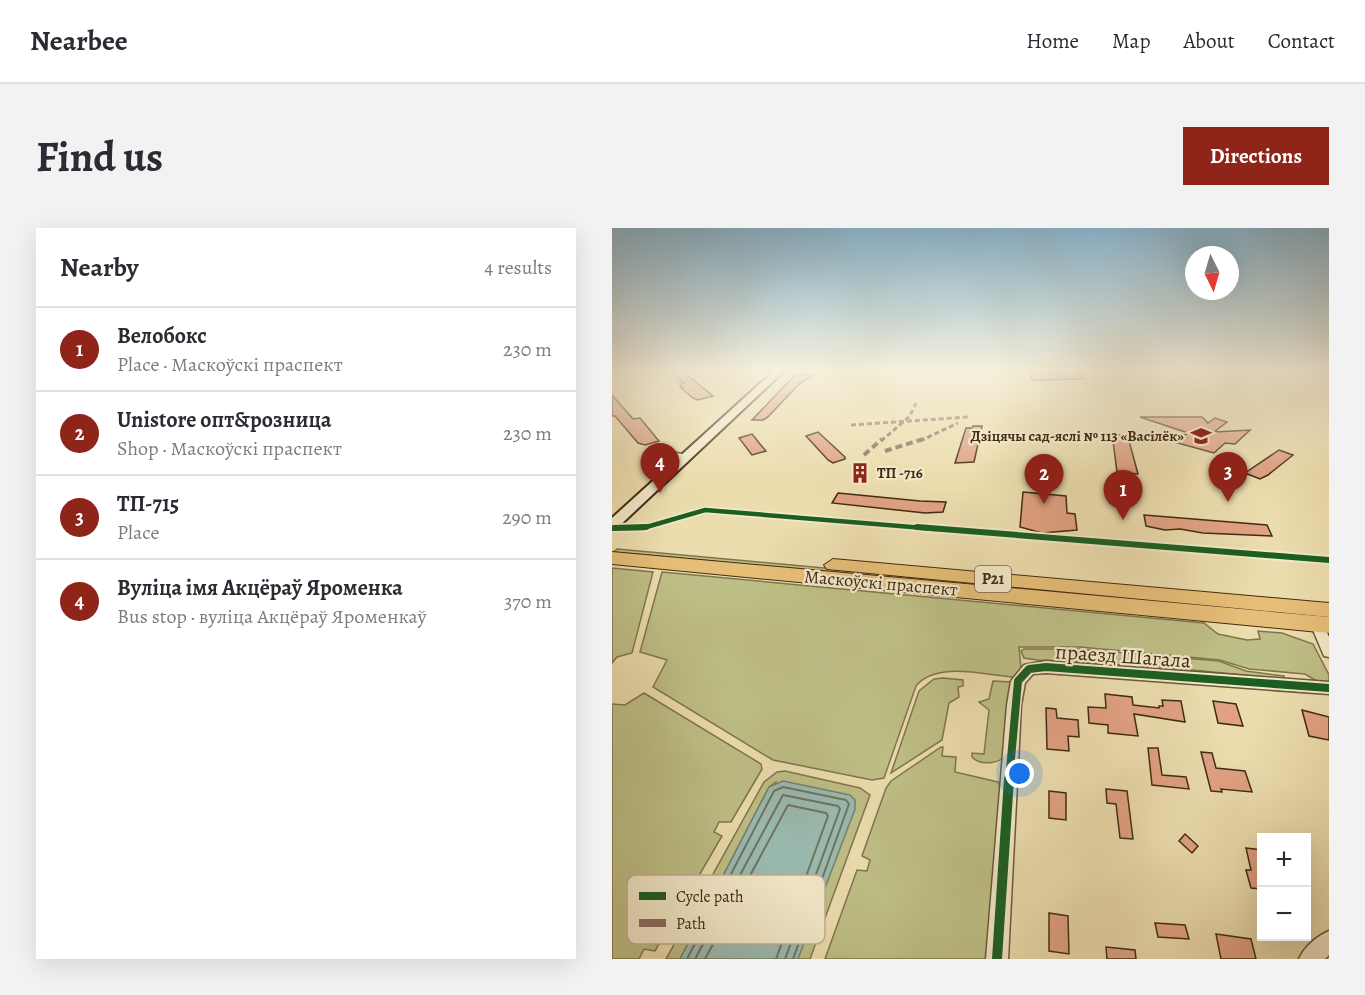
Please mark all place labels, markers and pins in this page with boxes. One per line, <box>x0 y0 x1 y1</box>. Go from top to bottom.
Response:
school or university icon: Дзіцячы сад-яслі № 113 «Васілёк» <box>1189 424 1213 448</box>
place label: Дзіцячы сад-яслі № 113 «Васілёк» <box>971 426 1184 446</box>
pin: 4 <box>640 444 680 493</box>
pin: 3 <box>1208 452 1248 502</box>
pin: 2 <box>1024 454 1064 504</box>
building icon: ТП -716 <box>848 461 872 485</box>
place label: ТП -716 <box>877 463 923 483</box>
pin: 1 <box>1104 470 1142 520</box>

